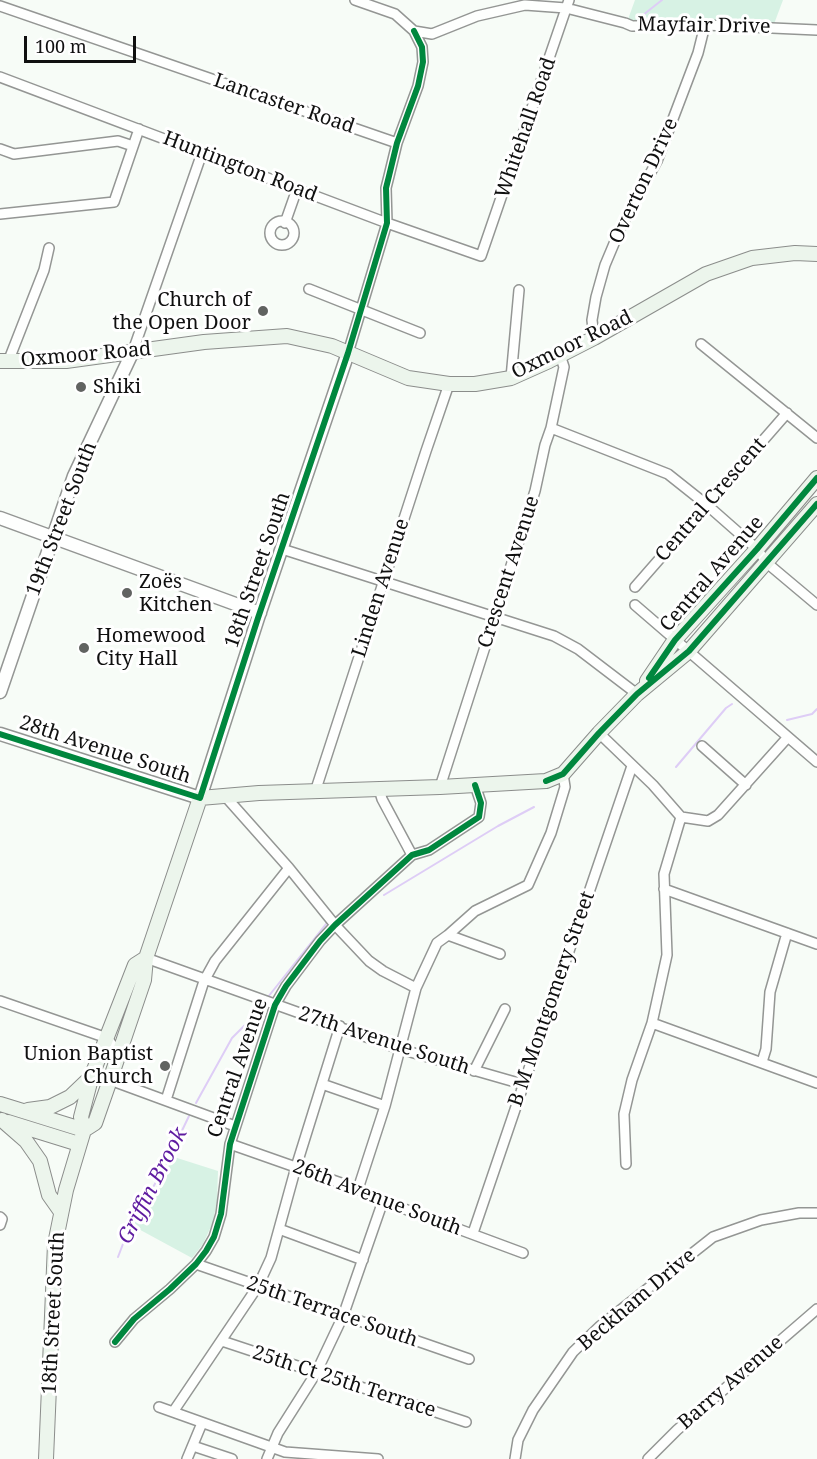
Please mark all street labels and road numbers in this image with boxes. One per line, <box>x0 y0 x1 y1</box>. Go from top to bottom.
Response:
street label: Mayfair Drive <box>637 13 771 39</box>
street label: Whitehall Road <box>491 54 561 202</box>
street label: Lancaster Road <box>210 69 358 139</box>
street label: Overton Drive <box>604 114 684 248</box>
street label: Huntington Road <box>159 127 321 207</box>
street label: Oxmoor Road <box>508 305 636 385</box>
street label: Oxmoor Road <box>20 337 152 373</box>
street label: Central Crescent <box>651 433 771 567</box>
street label: 19th Street South <box>22 439 102 599</box>
street label: 18th Street South <box>220 489 296 651</box>
street label: Crescent Avenue <box>473 493 545 651</box>
street label: Central Avenue <box>655 511 769 637</box>
street label: Linden Avenue <box>347 516 415 660</box>
street label: 28th Avenue South <box>16 711 194 789</box>
street label: B M Montgomery Street <box>504 888 600 1110</box>
street label: Central Avenue <box>203 995 273 1141</box>
street label: 27th Avenue South <box>295 1002 473 1080</box>
street label: 26th Avenue South <box>289 1155 465 1241</box>
street label: 18th Street South <box>38 1231 70 1395</box>
street label: Beckham Drive <box>573 1244 701 1356</box>
street label: 25th Terrace South <box>243 1271 421 1353</box>
street label: Barry Avenue <box>674 1331 788 1435</box>
street label: 25th Ct 25th Terrace <box>249 1341 439 1423</box>

